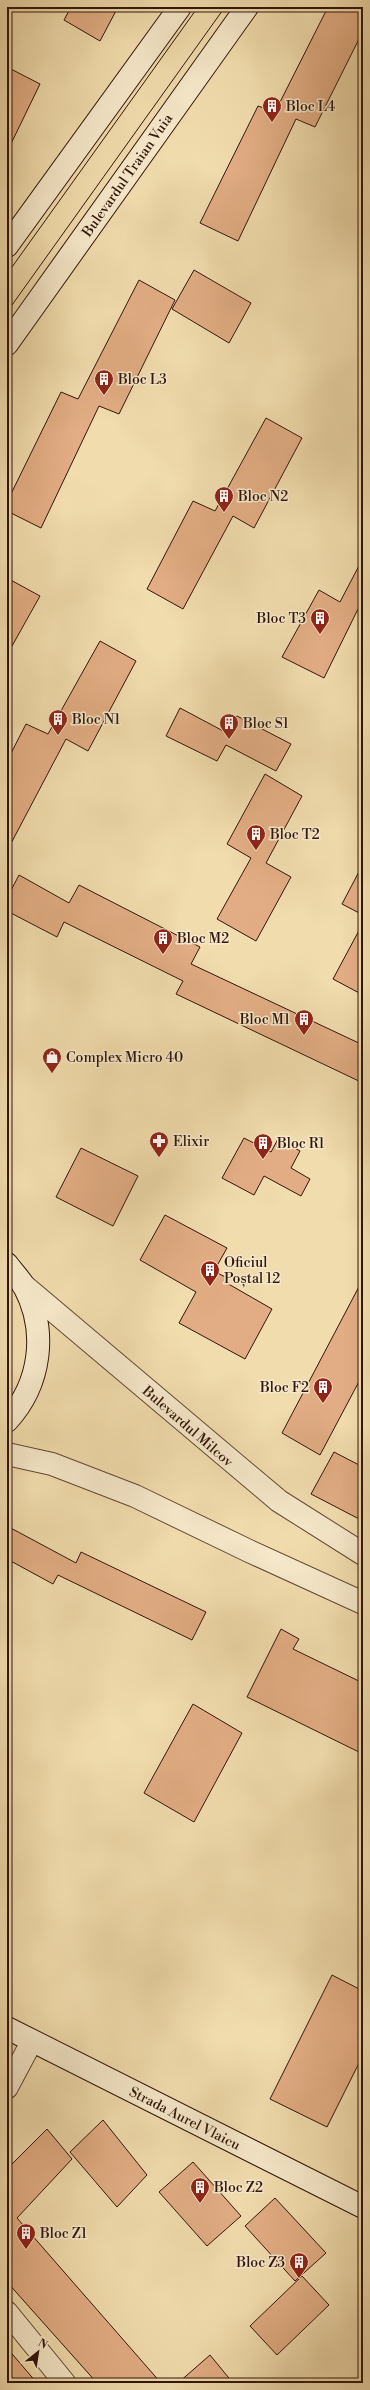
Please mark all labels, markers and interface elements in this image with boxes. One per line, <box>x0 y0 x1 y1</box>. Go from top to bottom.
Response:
building icon: Bloc L4 <box>261 95 283 123</box>
place label: Bloc L4 <box>285 98 335 116</box>
street label: Bulevardul Traian Vuia <box>78 110 178 241</box>
building icon: Bloc L3 <box>93 368 115 396</box>
place label: Bloc L3 <box>117 371 167 389</box>
building icon: Bloc N2 <box>213 485 235 513</box>
place label: Bloc N2 <box>237 488 288 506</box>
building icon: Bloc T3 <box>309 607 331 635</box>
place label: Bloc T3 <box>256 610 306 628</box>
building icon: Bloc N1 <box>47 708 69 736</box>
place label: Bloc N1 <box>71 711 120 729</box>
building icon: Bloc S1 <box>218 712 240 740</box>
place label: Bloc S1 <box>242 715 289 733</box>
building icon: Bloc T2 <box>245 823 267 851</box>
place label: Bloc T2 <box>269 826 320 844</box>
building icon: Bloc M2 <box>152 927 174 955</box>
place label: Bloc M2 <box>176 930 229 948</box>
building icon: Bloc M1 <box>293 1008 315 1036</box>
place label: Bloc M1 <box>239 1011 290 1029</box>
shop icon: Complex Micro 40 <box>41 1046 63 1074</box>
place label: Complex Micro 40 <box>66 1049 183 1067</box>
pharmacy icon: Elixir <box>148 1130 170 1158</box>
building icon: Bloc R1 <box>252 1132 274 1160</box>
place label: Elixir <box>173 1133 209 1151</box>
place label: Bloc R1 <box>276 1135 325 1153</box>
place label: Oficiul Poștal 12 <box>224 1254 280 1288</box>
building icon: Oficiul Poștal 12 <box>199 1259 221 1287</box>
building icon: Bloc F2 <box>312 1376 334 1404</box>
place label: Bloc F2 <box>259 1379 309 1397</box>
street label: Bulevardul Milcov <box>137 1382 237 1472</box>
street label: Strada Aurel Vlaicu <box>126 2083 243 2155</box>
building icon: Bloc Z2 <box>189 2176 211 2204</box>
place label: Bloc Z2 <box>213 2179 263 2197</box>
building icon: Bloc Z1 <box>15 2222 37 2250</box>
place label: Bloc Z1 <box>39 2225 87 2243</box>
building icon: Bloc Z3 <box>288 2251 310 2279</box>
place label: Bloc Z3 <box>235 2254 285 2272</box>
north arrow <box>18 2332 58 2372</box>
text: N <box>35 2336 50 2353</box>

